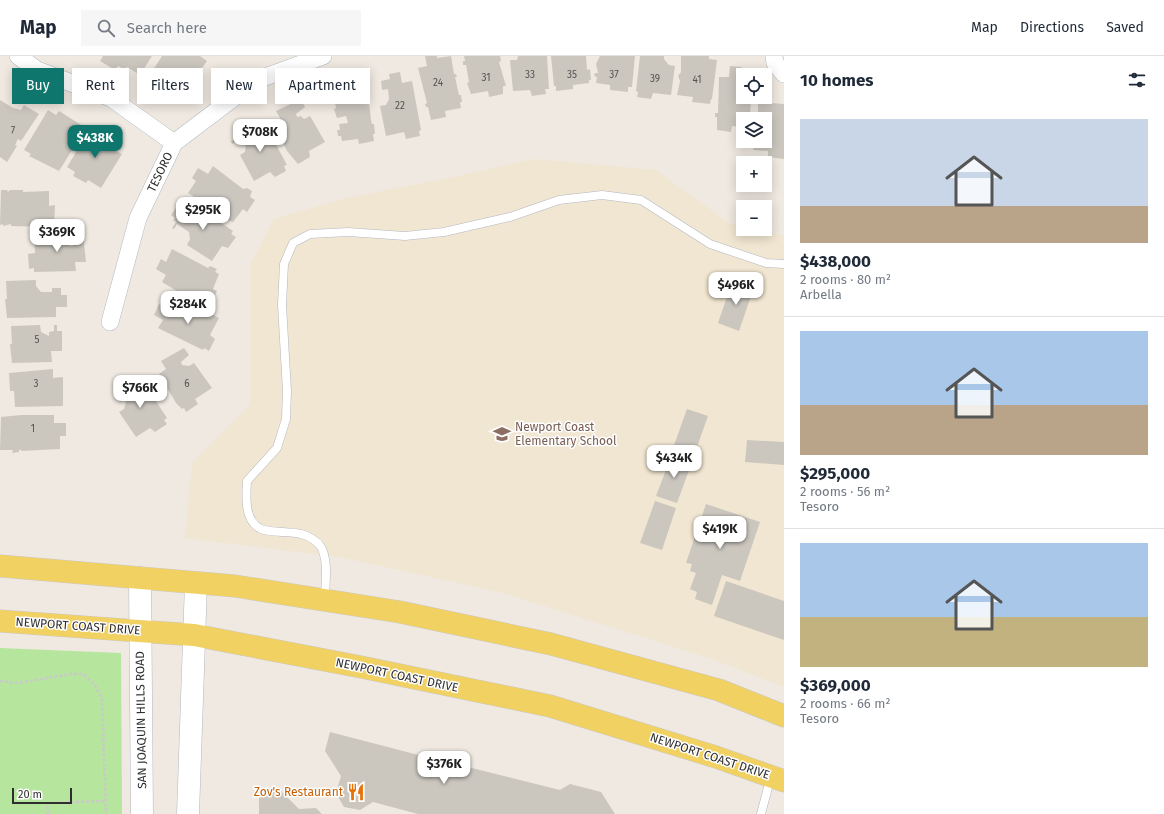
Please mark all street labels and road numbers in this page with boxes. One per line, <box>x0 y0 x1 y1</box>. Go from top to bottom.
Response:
street label: TESORO <box>144 150 176 194</box>
street label: NEWPORT COAST DRIVE <box>15 615 141 637</box>
street label: SAN JOAQUIN HILLS ROAD <box>133 651 149 789</box>
street label: NEWPORT COAST DRIVE <box>334 655 460 695</box>
street label: NEWPORT COAST DRIVE <box>648 730 772 782</box>

